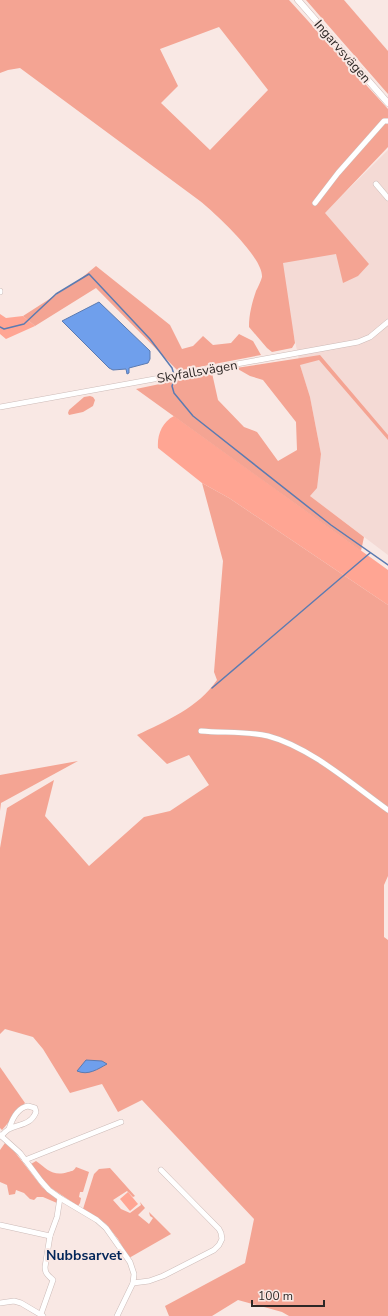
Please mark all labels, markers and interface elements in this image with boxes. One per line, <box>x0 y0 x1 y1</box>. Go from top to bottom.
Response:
street label: Ingarvsvägen <box>310 16 375 87</box>
street label: Skyfallsvägen <box>156 356 239 388</box>
district label: Nubbsarvet <box>46 1246 123 1265</box>
scale bar <box>252 1282 324 1308</box>
text: 100 m <box>258 1288 293 1304</box>

